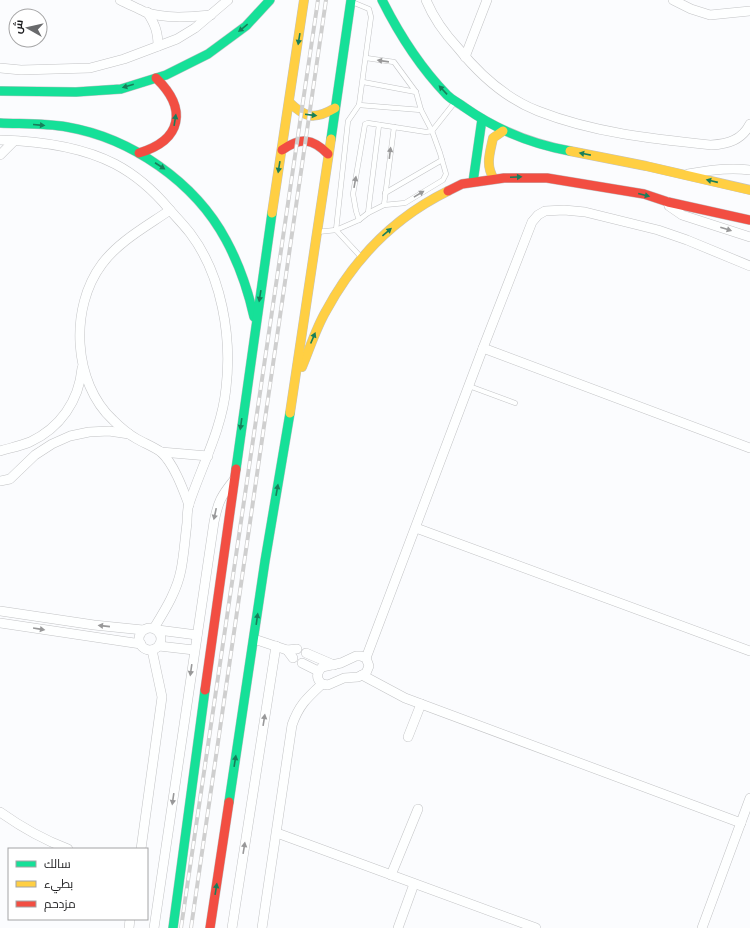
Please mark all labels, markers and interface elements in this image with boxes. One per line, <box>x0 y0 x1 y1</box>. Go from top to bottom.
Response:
north arrow <box>8 8 48 48</box>
text: ش <box>11 19 26 35</box>
one-way arrow <box>238 23 248 32</box>
one-way arrow <box>295 32 301 45</box>
one-way arrow <box>377 58 389 64</box>
one-way arrow <box>122 83 134 89</box>
one-way arrow <box>438 85 448 95</box>
one-way arrow <box>304 112 317 118</box>
one-way arrow <box>172 114 178 126</box>
one-way arrow <box>33 121 45 128</box>
one-way arrow <box>387 147 394 159</box>
one-way arrow <box>579 151 591 157</box>
one-way arrow <box>276 161 282 173</box>
one-way arrow <box>154 163 166 170</box>
one-way arrow <box>510 174 523 180</box>
one-way arrow <box>352 176 358 188</box>
one-way arrow <box>706 177 718 183</box>
one-way arrow <box>413 191 425 198</box>
one-way arrow <box>638 192 650 198</box>
one-way arrow <box>720 226 732 232</box>
one-way arrow <box>382 228 391 237</box>
one-way arrow <box>257 290 263 302</box>
one-way arrow <box>311 331 317 343</box>
one-way arrow <box>238 418 244 430</box>
one-way arrow <box>274 484 280 496</box>
one-way arrow <box>212 508 218 520</box>
one-way arrow <box>254 612 260 625</box>
one-way arrow <box>98 623 110 629</box>
one-way arrow <box>32 626 45 632</box>
one-way arrow <box>188 664 194 676</box>
one-way arrow <box>261 713 267 726</box>
one-way arrow <box>233 755 239 767</box>
one-way arrow <box>169 792 175 805</box>
one-way arrow <box>241 842 247 854</box>
legend <box>8 848 148 920</box>
text: سالك <box>44 857 71 871</box>
text: بطيء <box>44 877 73 894</box>
one-way arrow <box>213 883 219 896</box>
text: مزدحم <box>44 897 76 912</box>

